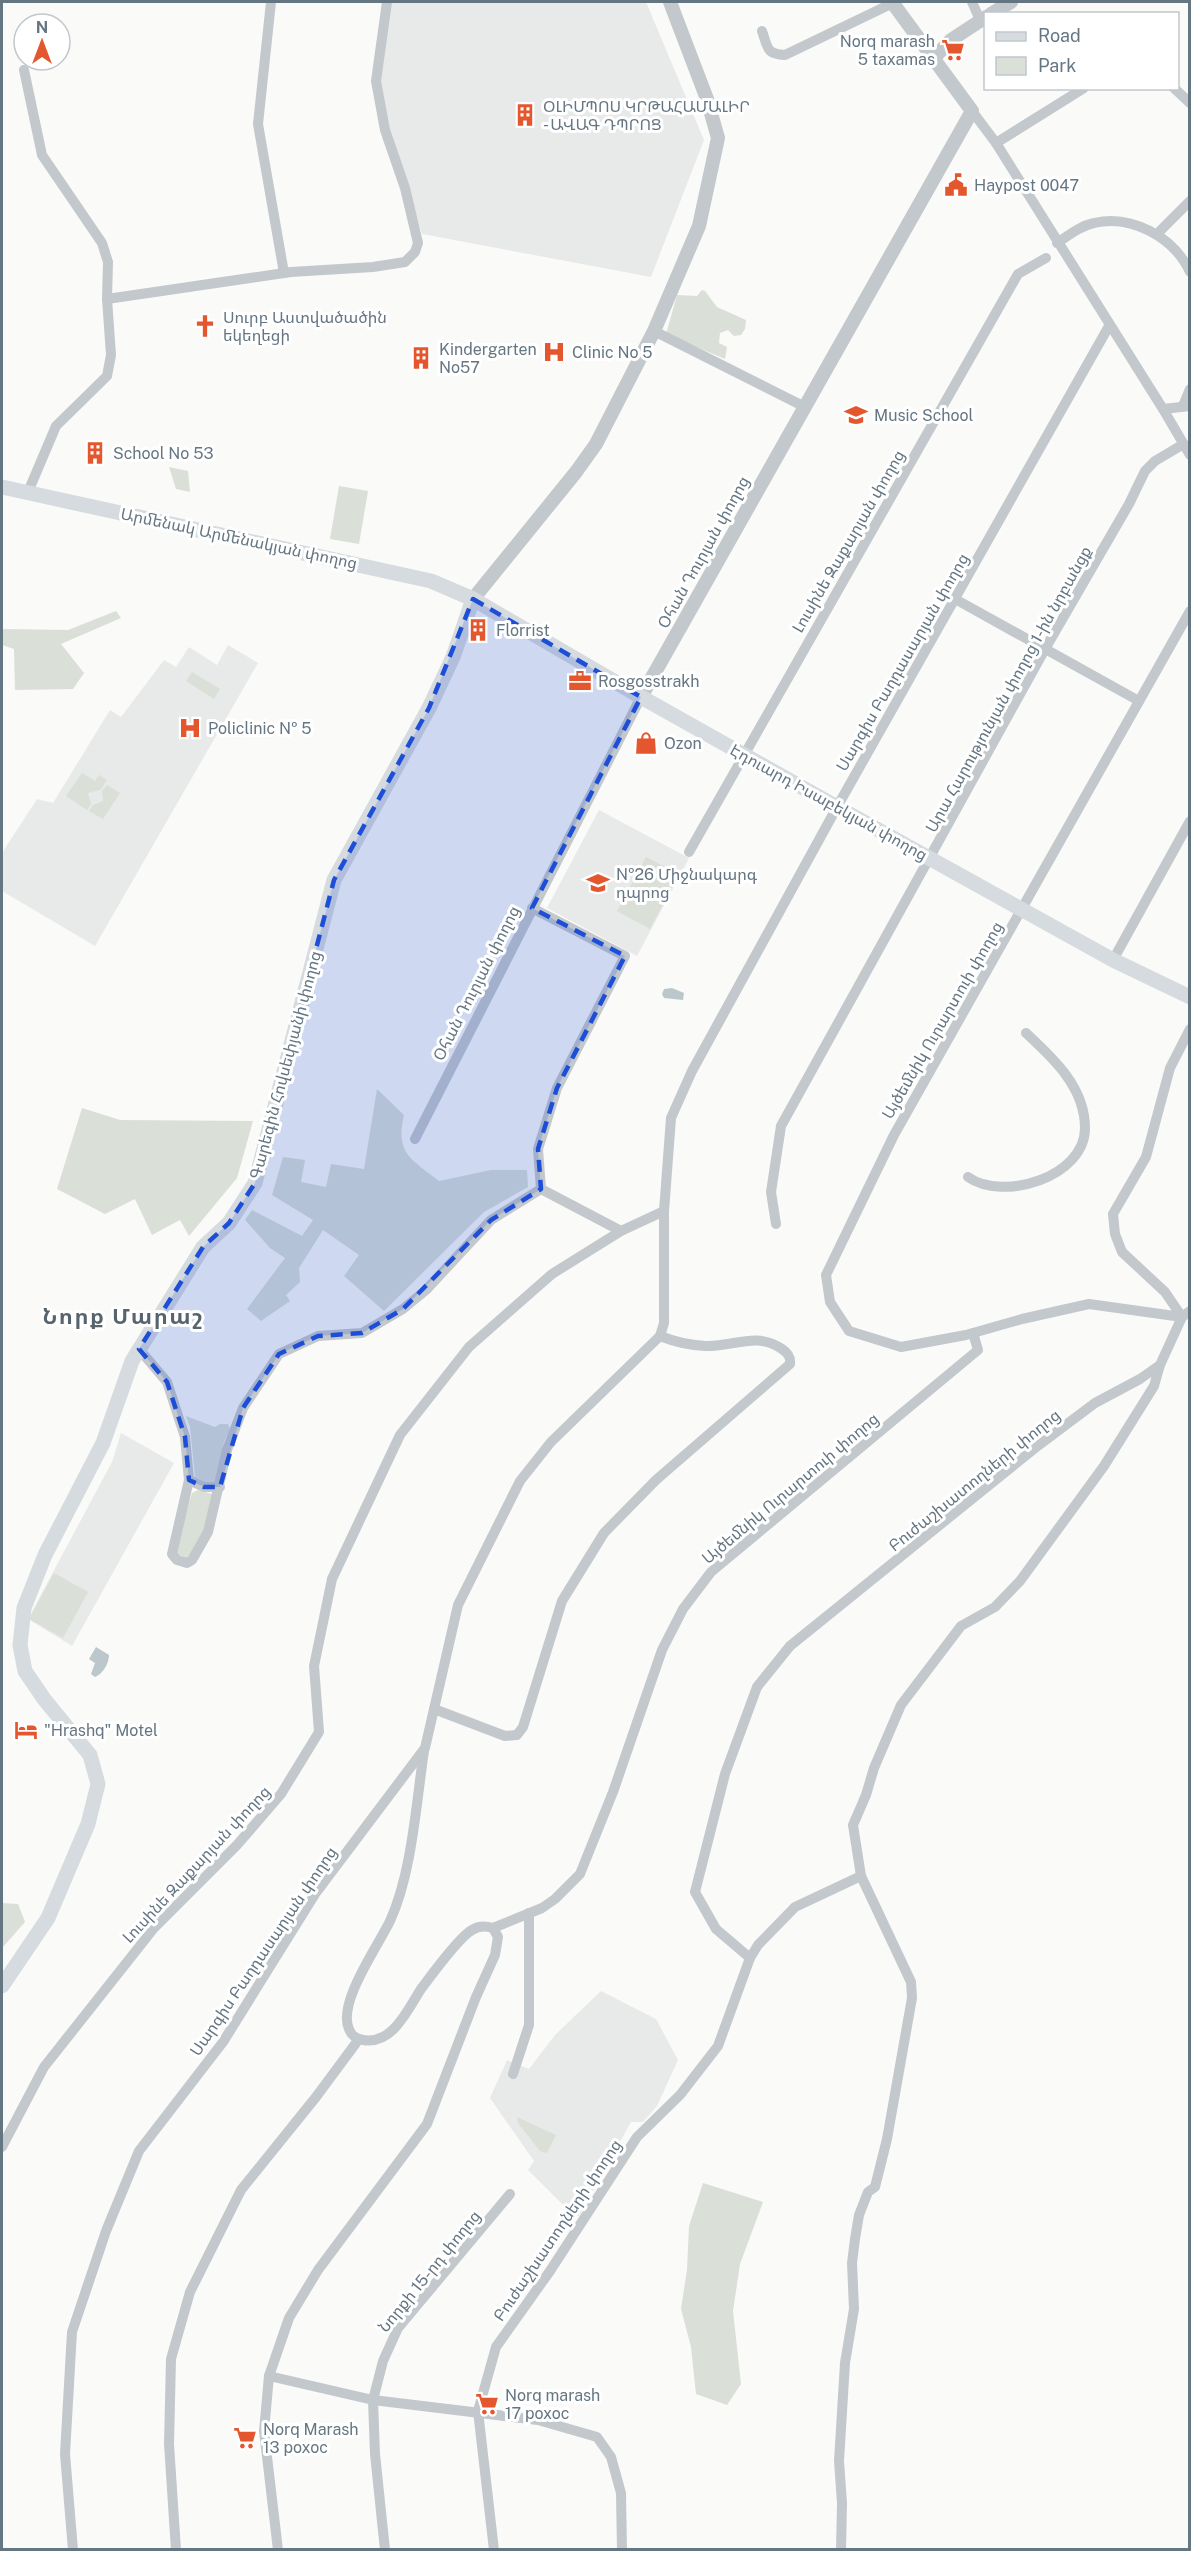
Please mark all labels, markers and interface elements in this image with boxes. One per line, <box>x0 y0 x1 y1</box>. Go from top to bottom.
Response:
north arrow <box>12 12 72 72</box>
legend <box>984 12 1179 90</box>
text: N <box>36 18 48 37</box>
text: Road <box>1038 25 1081 46</box>
place label: Norq marash 5 taxamas <box>840 32 935 69</box>
supermarket icon: Norq marash 5 taxamas <box>940 37 966 63</box>
text: Park <box>1038 55 1076 76</box>
place label: ՕԼԻՄՊՈՍ ԿՐԹԱՀԱՄԱԼԻՐ - ԱՎԱԳ ԴՊՐՈՑ <box>543 97 750 134</box>
building icon: ՕԼԻՄՊՈՍ ԿՐԹԱՀԱՄԱԼԻՐ - ԱՎԱԳ ԴՊՐՈՑ <box>512 102 538 128</box>
public building icon: Haypost 0047 <box>943 172 969 198</box>
place label: Haypost 0047 <box>974 176 1079 195</box>
place label: Սուրբ Աստվածածին եկեղեցի <box>223 308 387 345</box>
church icon: Սուրբ Աստվածածին եկեղեցի <box>192 313 218 339</box>
hospital icon: Clinic No 5 <box>541 339 567 365</box>
place label: Kindergarten No57 <box>439 340 537 377</box>
place label: Clinic No 5 <box>572 343 653 362</box>
building icon: Kindergarten No57 <box>408 345 434 371</box>
school or university icon: Music School <box>843 402 869 428</box>
place label: Music School <box>874 406 974 425</box>
building icon: School No 53 <box>82 440 108 466</box>
place label: School No 53 <box>113 444 213 463</box>
street label: Լուսինե Զաքարյան փողոց <box>788 447 909 636</box>
street label: Օհան Դուրյան փողոց <box>654 473 753 632</box>
street label: Արմենակ Արմենակյան փողոց <box>119 504 359 573</box>
street label: Արա Հարությունյան փողոց 1-ին նրբանցք <box>922 543 1095 836</box>
street label: Սարգիս Բաղդասարյան փողոց <box>832 550 973 774</box>
building icon: Florrist <box>465 617 491 643</box>
place label: Florrist <box>496 621 550 640</box>
office icon: Rosgosstrakh <box>567 668 593 694</box>
place label: Rosgosstrakh <box>598 672 700 691</box>
hospital icon: Policlinic № 5 <box>177 715 203 741</box>
place label: Policlinic № 5 <box>208 719 312 738</box>
shop icon: Ozon <box>633 730 659 756</box>
place label: Ozon <box>664 734 702 753</box>
street label: Էդուարդ Իսաբեկյան փողոց <box>727 740 931 865</box>
place label: №26 Միջնակարգ դպրոց <box>616 865 758 902</box>
school or university icon: №26 Միջնակարգ դպրոց <box>585 870 611 896</box>
street label: Օհան Դուրյան փողոց <box>429 903 524 1064</box>
street label: Այծեմնիկ Ուրարտուի փողոց <box>878 918 1007 1122</box>
street label: Գարեգին Հովսեփյանի փողոց <box>246 949 325 1181</box>
district label: Նորք Մարաշ <box>43 1303 203 1329</box>
street label: Բուժաշխատողների փողոց <box>885 1405 1064 1555</box>
street label: Այծեմնիկ Ուրարտուի փողոց <box>698 1409 883 1568</box>
hotel icon: "Hrashq" Motel <box>13 1717 39 1743</box>
place label: "Hrashq" Motel <box>44 1721 158 1740</box>
street label: Լուսինե Զաքարյան փողոց <box>119 1782 274 1947</box>
street label: Սարգիս Բաղդասարյան փողոց <box>186 1843 341 2059</box>
street label: Բուժաշխատողների փողոց <box>489 2136 625 2325</box>
street label: Նորքի 15-րդ փողոց <box>374 2206 484 2336</box>
place label: Norq marash 17 poxoc <box>505 2386 600 2423</box>
supermarket icon: Norq marash 17 poxoc <box>474 2391 500 2417</box>
place label: Norq Marash 13 poxoc <box>263 2420 359 2457</box>
supermarket icon: Norq Marash 13 poxoc <box>232 2425 258 2451</box>

